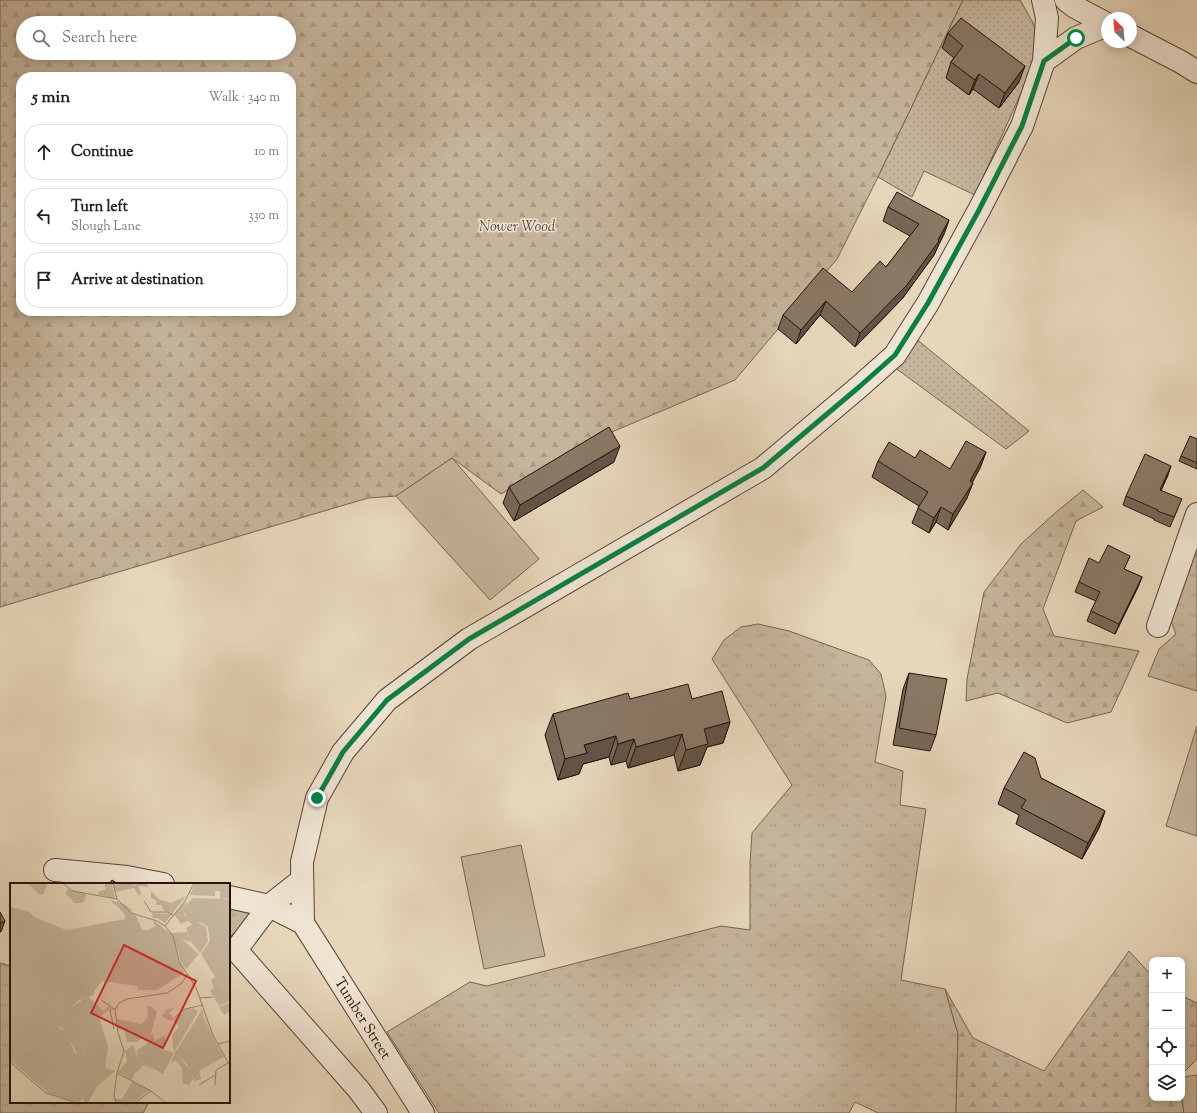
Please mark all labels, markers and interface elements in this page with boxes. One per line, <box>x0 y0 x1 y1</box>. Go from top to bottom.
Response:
north arrow <box>1101 12 1137 48</box>
search box <box>16 16 296 60</box>
icon: search <box>30 27 52 49</box>
text: Search here <box>62 28 137 49</box>
route start <box>1067 29 1085 47</box>
text: 5 min <box>32 86 70 110</box>
text: Walk · 340 m <box>209 89 280 107</box>
icon: ahead <box>33 141 55 163</box>
text: Continue <box>71 142 133 163</box>
text: 10 m <box>254 143 279 161</box>
text: Turn left <box>71 197 128 218</box>
icon: left <box>33 205 55 227</box>
text: 330 m <box>248 207 279 225</box>
park label: Nower Wood <box>479 217 556 238</box>
text: Slough Lane <box>71 218 141 236</box>
icon: arrive <box>33 269 55 291</box>
text: Arrive at destination <box>71 270 204 291</box>
route end <box>308 789 326 807</box>
inset map <box>10 883 230 1103</box>
map controls <box>1149 957 1185 1101</box>
button: + <box>1149 957 1185 993</box>
street label: Tumber Street <box>328 974 395 1064</box>
button: − <box>1149 993 1185 1029</box>
button: locate <box>1149 1029 1185 1065</box>
button: layers <box>1149 1065 1185 1101</box>

